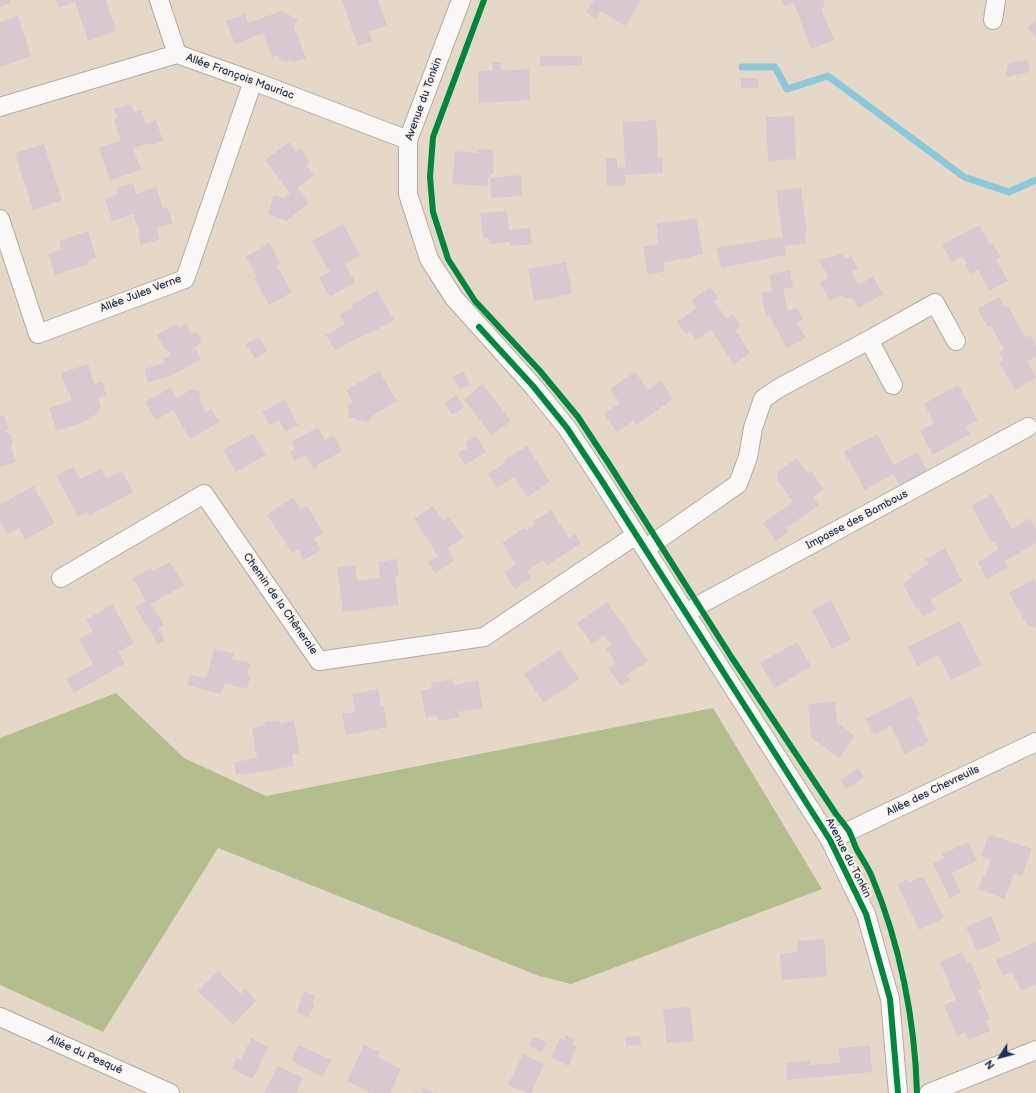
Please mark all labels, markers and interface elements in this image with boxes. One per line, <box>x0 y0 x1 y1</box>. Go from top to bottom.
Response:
street label: Allée François Mauriac <box>184 51 296 103</box>
street label: Avenue du Tonkin <box>403 56 445 142</box>
street label: Allée Jules Verne <box>98 272 184 316</box>
street label: Impasse des Bambous <box>804 488 910 552</box>
street label: Chemin de la Chêneraie <box>240 551 320 657</box>
street label: Allée des Chevreuils <box>885 763 981 819</box>
street label: Avenue du Tonkin <box>822 816 874 900</box>
street label: Allée du Pesqué <box>45 1033 125 1077</box>
north arrow <box>980 1037 1020 1077</box>
text: N <box>982 1057 998 1072</box>

